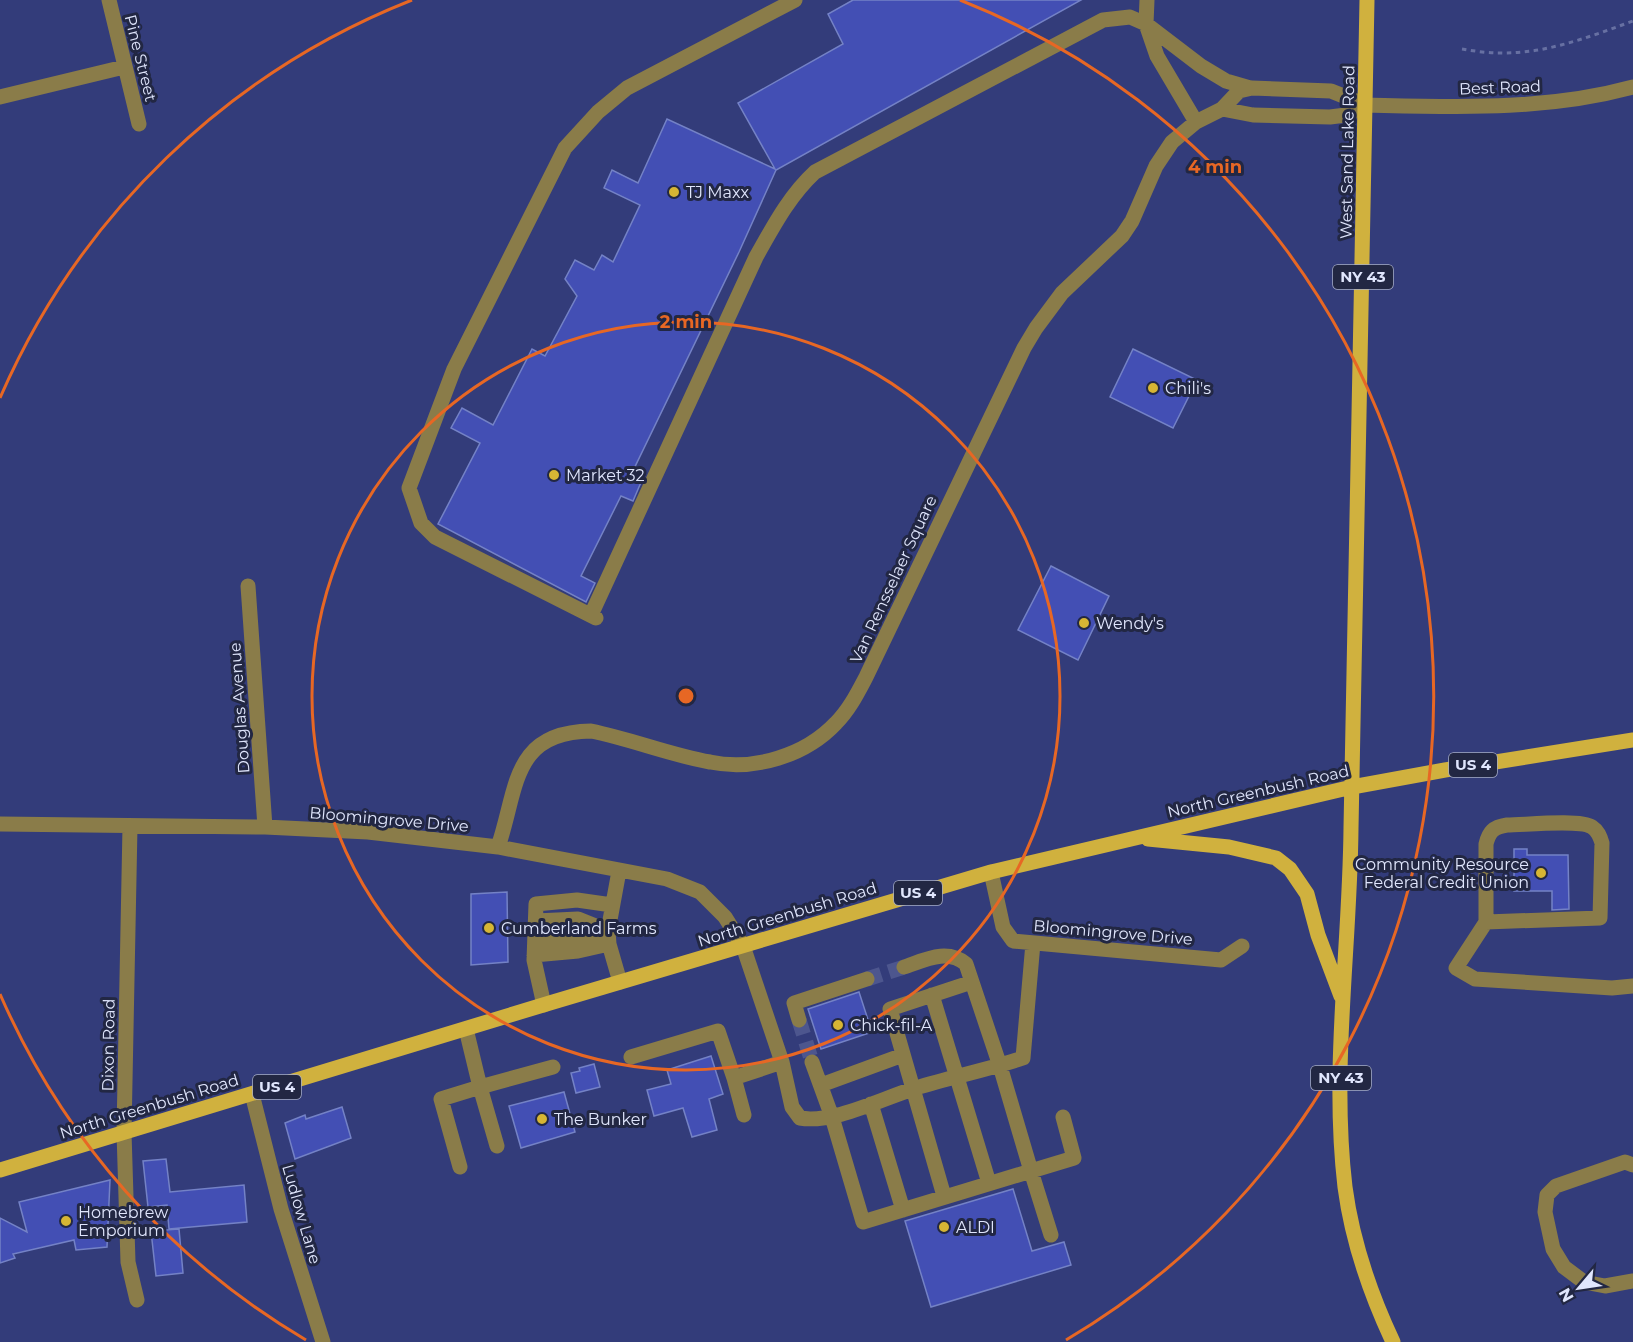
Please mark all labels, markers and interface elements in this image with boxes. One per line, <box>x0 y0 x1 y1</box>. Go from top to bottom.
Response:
street label: Pine Street <box>121 13 161 104</box>
street label: West Sand Lake Road <box>1336 65 1359 239</box>
street label: Best Road <box>1459 77 1541 98</box>
text: 4 min <box>1188 156 1242 178</box>
place label: TJ Maxx <box>686 183 749 202</box>
marker: TJ Maxx <box>667 185 681 199</box>
road number: NY 43 <box>1333 265 1393 289</box>
text: 2 min <box>660 311 712 333</box>
place label: Chili's <box>1165 379 1211 398</box>
marker: Chili's <box>1146 381 1160 395</box>
place label: Market 32 <box>566 466 645 485</box>
marker: Market 32 <box>547 468 561 482</box>
street label: Van Rensselaer Square <box>846 492 941 666</box>
place label: Wendy's <box>1096 614 1164 633</box>
marker: Wendy's <box>1077 616 1091 630</box>
street label: Douglas Avenue <box>225 642 254 774</box>
centre of rings <box>676 686 696 706</box>
road number: US 4 <box>1449 753 1497 777</box>
street label: North Greenbush Road <box>1165 761 1351 822</box>
street label: Bloomingrove Drive <box>309 803 469 836</box>
place label: Community Resource Federal Credit Union <box>1355 855 1529 892</box>
marker: Community Resource Federal Credit Union <box>1534 866 1548 880</box>
street label: North Greenbush Road <box>695 878 879 951</box>
road number: US 4 <box>894 881 942 905</box>
street label: Bloomingrove Drive <box>1033 916 1193 949</box>
place label: Cumberland Farms <box>501 919 657 938</box>
marker: Cumberland Farms <box>482 921 496 935</box>
street label: Dixon Road <box>98 999 119 1092</box>
place label: Chick-fil-A <box>850 1016 933 1035</box>
marker: Chick-fil-A <box>831 1018 845 1032</box>
road number: NY 43 <box>1311 1066 1371 1090</box>
street label: North Greenbush Road <box>57 1070 241 1143</box>
road number: US 4 <box>253 1075 301 1099</box>
place label: The Bunker <box>554 1110 647 1129</box>
marker: The Bunker <box>535 1112 549 1126</box>
street label: Ludlow Lane <box>278 1162 325 1266</box>
place label: Homebrew Emporium <box>78 1203 168 1240</box>
marker: Homebrew Emporium <box>59 1214 73 1228</box>
place label: ALDI <box>956 1218 995 1237</box>
marker: ALDI <box>937 1220 951 1234</box>
north arrow <box>1549 1258 1609 1318</box>
text: N <box>1555 1285 1578 1305</box>

